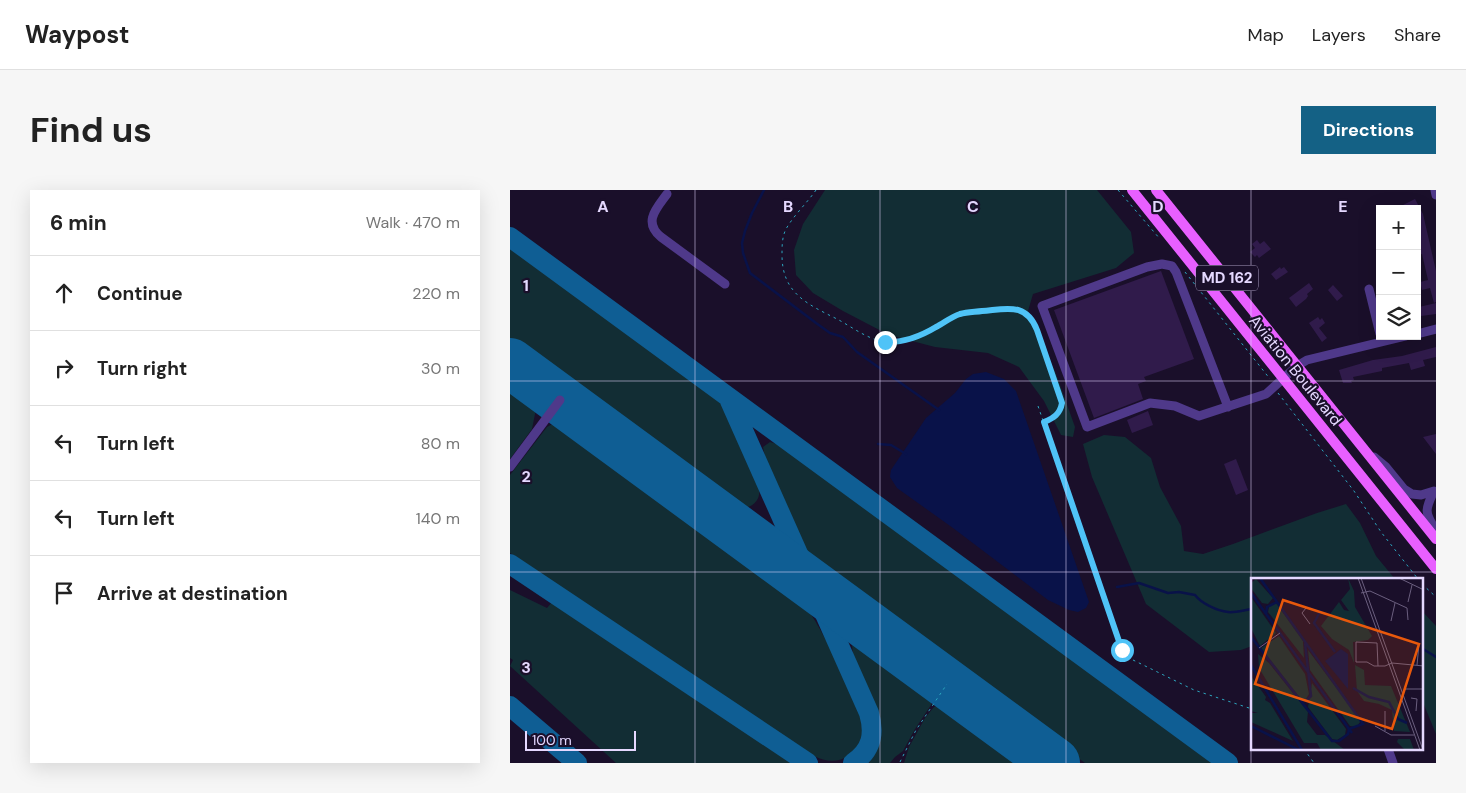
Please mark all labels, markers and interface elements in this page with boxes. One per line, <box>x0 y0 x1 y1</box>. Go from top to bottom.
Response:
text: Waypost <box>25 19 129 50</box>
text: Map <box>1248 23 1284 47</box>
text: Layers <box>1312 23 1366 47</box>
text: Share <box>1394 23 1441 47</box>
button: Directions <box>1301 106 1436 154</box>
text: Find us <box>30 107 152 153</box>
text: A <box>597 196 609 217</box>
text: B <box>783 196 793 217</box>
text: C <box>967 196 979 217</box>
text: D <box>1152 196 1164 217</box>
text: E <box>1338 196 1348 217</box>
map controls <box>1376 205 1421 340</box>
button: + <box>1376 205 1421 250</box>
text: 6 min <box>50 209 107 237</box>
text: Walk · 470 m <box>366 212 460 233</box>
button: − <box>1376 250 1421 295</box>
road number: MD 162 <box>1196 266 1258 290</box>
text: 1 <box>523 275 529 296</box>
icon: ahead <box>50 279 78 307</box>
text: Continue <box>97 281 183 306</box>
text: 220 m <box>412 283 460 304</box>
button: layers <box>1376 295 1421 340</box>
street label: Aviation Boulevard <box>1244 311 1347 430</box>
route end <box>874 331 897 354</box>
icon: right <box>50 354 78 382</box>
text: Turn right <box>97 356 187 381</box>
text: 30 m <box>421 358 460 379</box>
icon: left <box>50 429 78 457</box>
text: Turn left <box>97 431 175 456</box>
text: 80 m <box>421 433 460 454</box>
text: 2 <box>521 466 531 487</box>
icon: left <box>50 504 78 532</box>
text: Turn left <box>97 506 175 531</box>
text: 140 m <box>416 508 460 529</box>
inset map <box>1251 578 1424 750</box>
icon: arrive <box>50 579 78 607</box>
text: Arrive at destination <box>97 581 288 606</box>
route start <box>1111 639 1134 662</box>
text: 3 <box>521 657 531 678</box>
scale bar <box>525 728 636 751</box>
text: 100 m <box>532 731 572 749</box>

